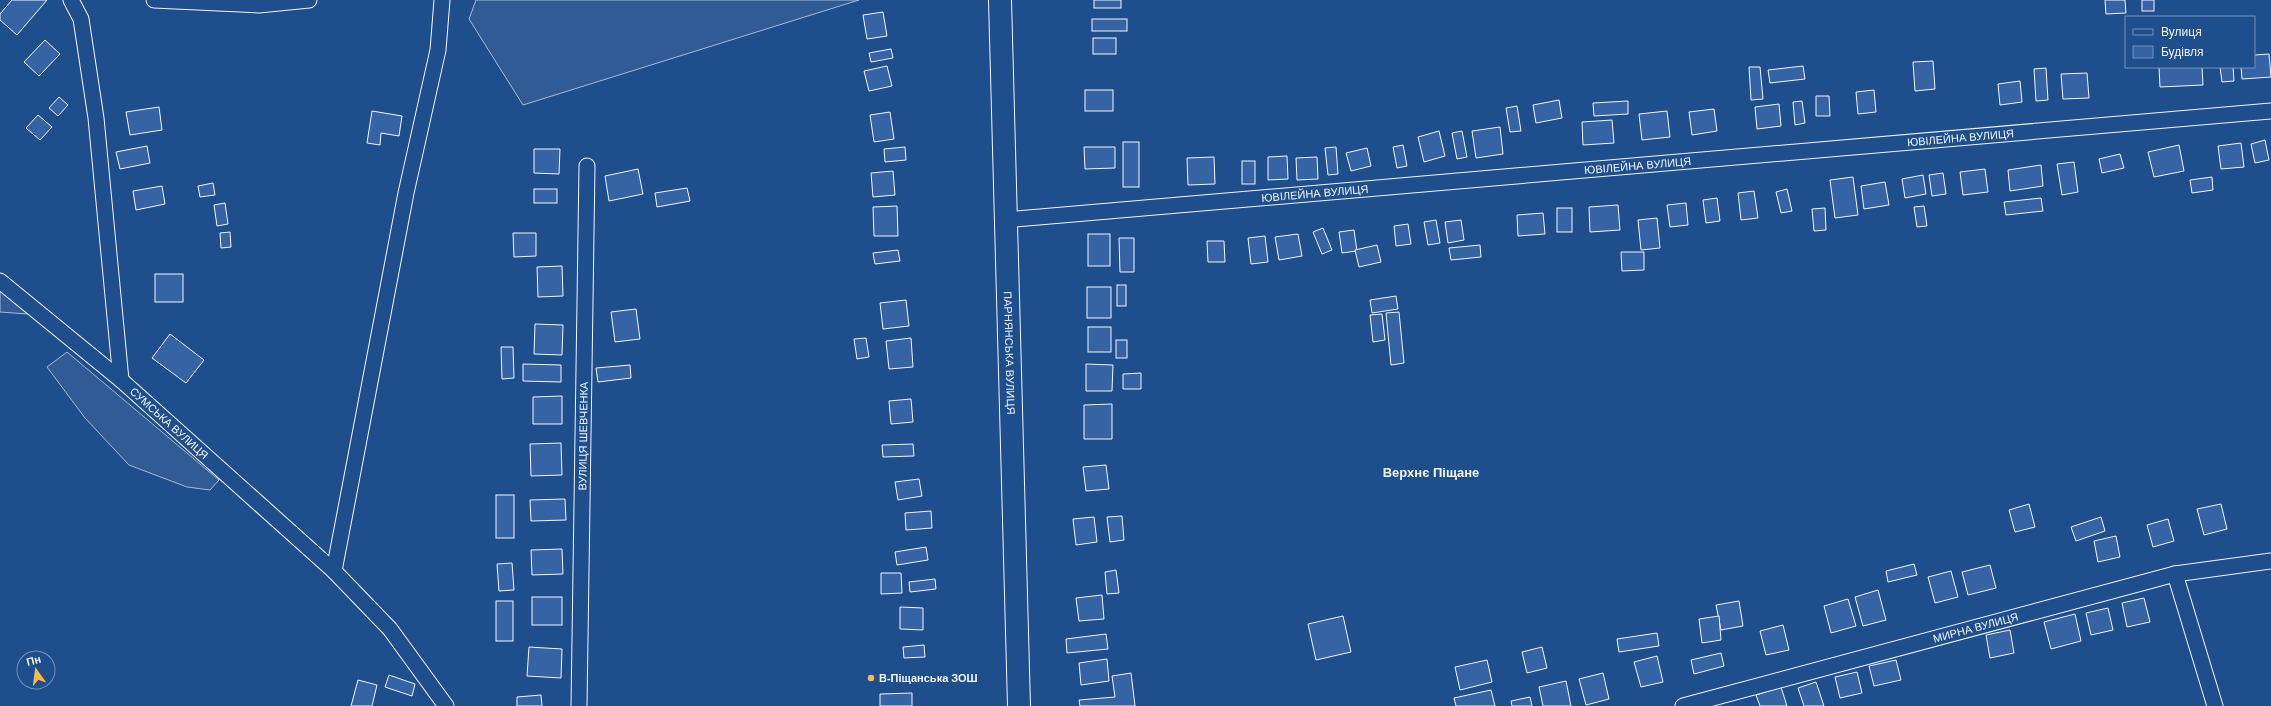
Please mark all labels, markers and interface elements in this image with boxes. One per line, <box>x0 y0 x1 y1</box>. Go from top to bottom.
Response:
legend <box>2125 16 2255 68</box>
text: Вулиця <box>2161 25 2202 39</box>
text: Будівля <box>2161 45 2203 59</box>
street label: ЮВІЛЕЙНА ВУЛИЦЯ <box>1907 127 2014 148</box>
street label: ЮВІЛЕЙНА ВУЛИЦЯ <box>1584 155 1692 176</box>
street label: ЮВІЛЕЙНА ВУЛИЦЯ <box>1261 183 1369 204</box>
street label: ПАРНЯНСЬКА ВУЛИЦЯ <box>1002 291 1017 415</box>
street label: ВУЛИЦЯ ШЕВЧЕНКА <box>576 381 590 490</box>
street label: СУМСЬКА ВУЛИЦЯ <box>128 385 211 461</box>
district label: Верхнє Піщане <box>1383 465 1479 480</box>
street label: МИРНА ВУЛИЦЯ <box>1932 610 2020 645</box>
north arrow <box>16 650 56 690</box>
text: Пн <box>25 653 42 668</box>
place label: В-Піщанська ЗОШ <box>879 672 978 684</box>
marker: В-Піщанська ЗОШ <box>866 673 876 683</box>

